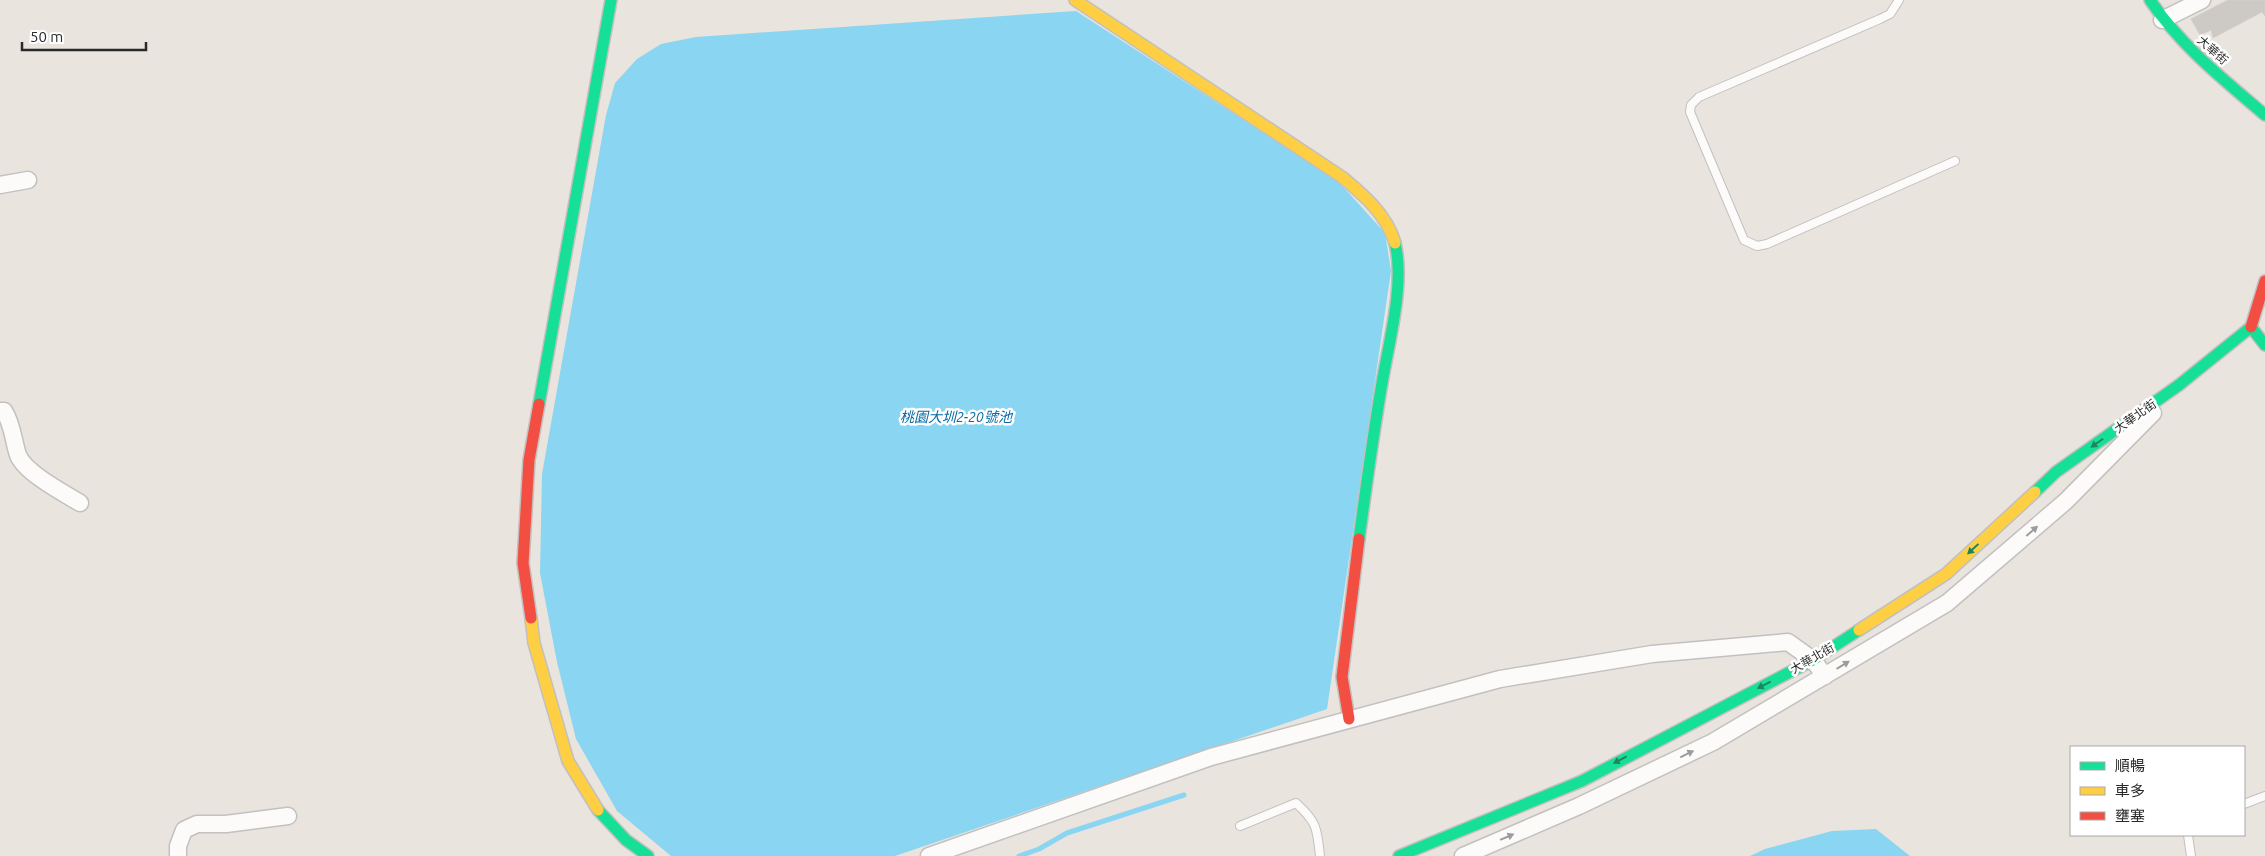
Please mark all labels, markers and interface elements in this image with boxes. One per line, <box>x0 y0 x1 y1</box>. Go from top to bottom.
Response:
scale bar <box>22 20 146 52</box>
text: 50 m <box>30 28 63 45</box>
street label: 大華街 <box>2195 33 2231 67</box>
street label: 大華北街 <box>2112 397 2158 435</box>
water label: 桃園大圳2-20號池 <box>900 409 1014 425</box>
one-way arrow <box>2090 438 2103 448</box>
one-way arrow <box>2025 525 2038 536</box>
one-way arrow <box>1967 543 1979 554</box>
street label: 大華北街 <box>1788 640 1836 676</box>
one-way arrow <box>1836 660 1849 669</box>
one-way arrow <box>1757 681 1772 689</box>
legend <box>2070 746 2245 836</box>
one-way arrow <box>1680 750 1694 758</box>
one-way arrow <box>1613 756 1628 764</box>
text: 順暢 <box>2115 757 2145 774</box>
text: 車多 <box>2115 782 2145 799</box>
text: 壅塞 <box>2115 807 2145 824</box>
one-way arrow <box>1500 832 1514 840</box>

